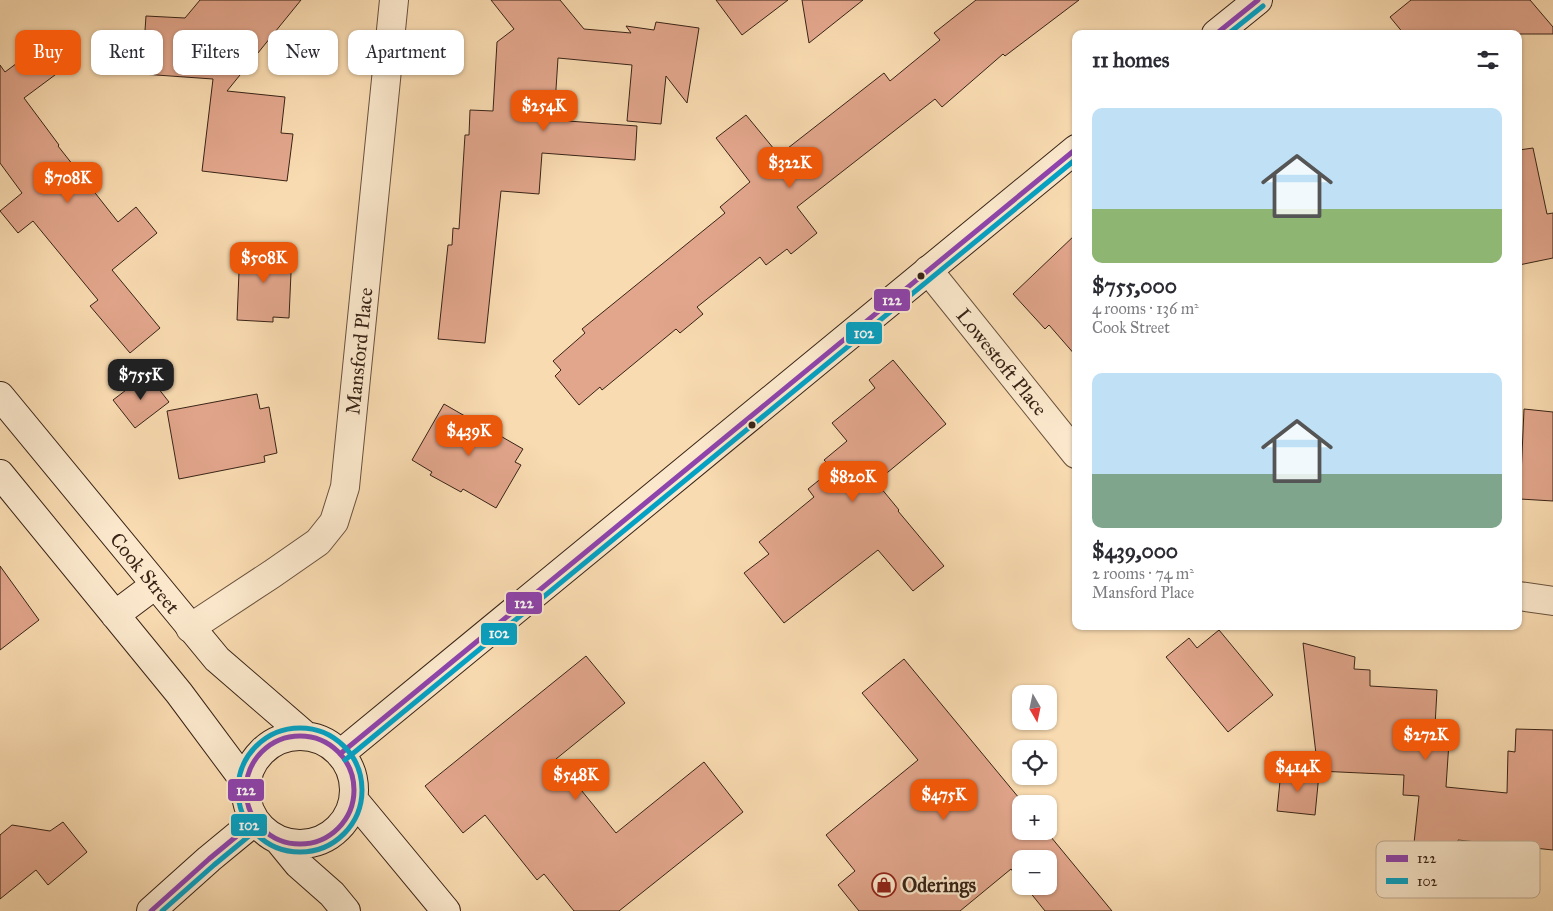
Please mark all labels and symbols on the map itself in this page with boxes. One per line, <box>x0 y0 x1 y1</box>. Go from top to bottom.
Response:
pin: $254K <box>509 90 579 132</box>
pin: $322K <box>755 146 825 189</box>
pin: $708K <box>33 162 103 204</box>
pin: $508K <box>229 242 299 284</box>
unlabelled marker <box>916 271 926 281</box>
street label: Mansford Place <box>340 286 378 416</box>
line badge: 122 <box>873 288 911 312</box>
text: 122 <box>882 292 903 309</box>
street label: Lowestoft Place <box>951 304 1053 420</box>
line badge: 102 <box>845 321 883 345</box>
text: 102 <box>854 325 875 342</box>
pin: $755K <box>106 358 176 401</box>
pin: $439K <box>434 414 504 457</box>
unlabelled marker <box>747 420 757 430</box>
pin: $820K <box>818 460 888 503</box>
street label: Cook Street <box>105 528 185 618</box>
line badge: 122 <box>505 591 543 615</box>
text: 122 <box>514 595 535 612</box>
line badge: 102 <box>480 622 518 646</box>
text: 102 <box>489 625 510 642</box>
north arrow <box>1012 685 1058 730</box>
pin: $272K <box>1391 718 1461 761</box>
pin: $414K <box>1263 750 1333 793</box>
pin: $548K <box>541 758 611 801</box>
line badge: 122 <box>227 778 265 802</box>
pin: $475K <box>909 778 979 821</box>
text: 122 <box>236 782 257 799</box>
line badge: 102 <box>230 813 268 837</box>
text: 102 <box>239 817 260 834</box>
legend <box>1376 841 1540 898</box>
text: 122 <box>1417 850 1436 867</box>
shop icon: Oderings <box>871 872 897 898</box>
place label: Oderings <box>902 873 977 898</box>
text: 102 <box>1417 873 1438 890</box>

